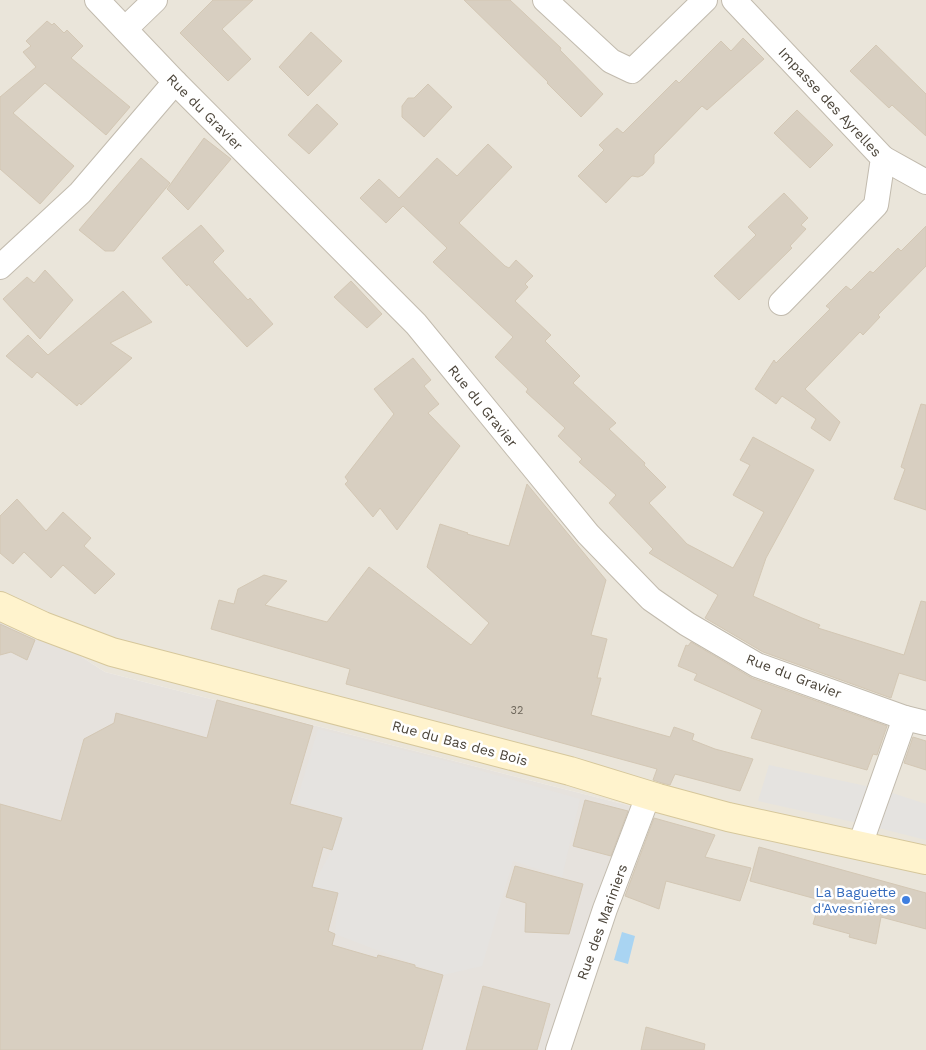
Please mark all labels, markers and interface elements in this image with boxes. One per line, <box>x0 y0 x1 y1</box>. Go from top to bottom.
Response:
street label: Impasse des Ayrelles <box>775 44 885 160</box>
street label: Rue du Gravier <box>164 71 247 154</box>
street label: Rue du Gravier <box>445 362 521 450</box>
street label: Rue du Gravier <box>744 650 844 702</box>
house number: 32 <box>511 704 523 717</box>
street label: Rue du Bas des Bois <box>390 717 530 769</box>
street label: Rue des Mariniers <box>574 862 630 982</box>
place label: La Baguette d'Avesnières <box>812 884 896 916</box>
marker: La Baguette d'Avesnières <box>900 894 912 906</box>

